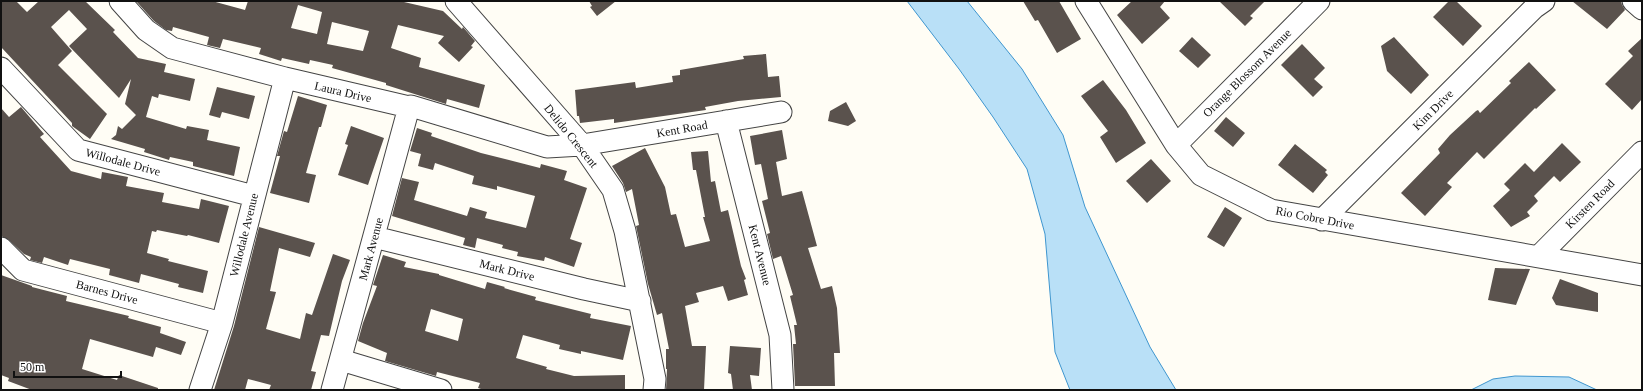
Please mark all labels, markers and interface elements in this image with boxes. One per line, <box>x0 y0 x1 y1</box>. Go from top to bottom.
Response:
street label: Orange Blossom Avenue <box>1200 26 1294 120</box>
street label: Laura Drive <box>313 79 373 105</box>
street label: Kim Drive <box>1410 87 1456 133</box>
street label: Delido Crescent <box>541 101 601 171</box>
street label: Kent Road <box>655 118 709 140</box>
street label: Willodale Drive <box>84 145 162 179</box>
street label: Kirsten Road <box>1563 177 1617 231</box>
street label: Willodale Avenue <box>227 192 261 278</box>
street label: Rio Cobre Drive <box>1274 203 1356 233</box>
street label: Mark Avenue <box>356 216 386 282</box>
street label: Kent Avenue <box>746 223 774 287</box>
street label: Mark Drive <box>478 256 536 284</box>
street label: Barnes Drive <box>74 277 140 307</box>
scale bar <box>14 353 121 379</box>
text: 50 m <box>20 360 45 374</box>

